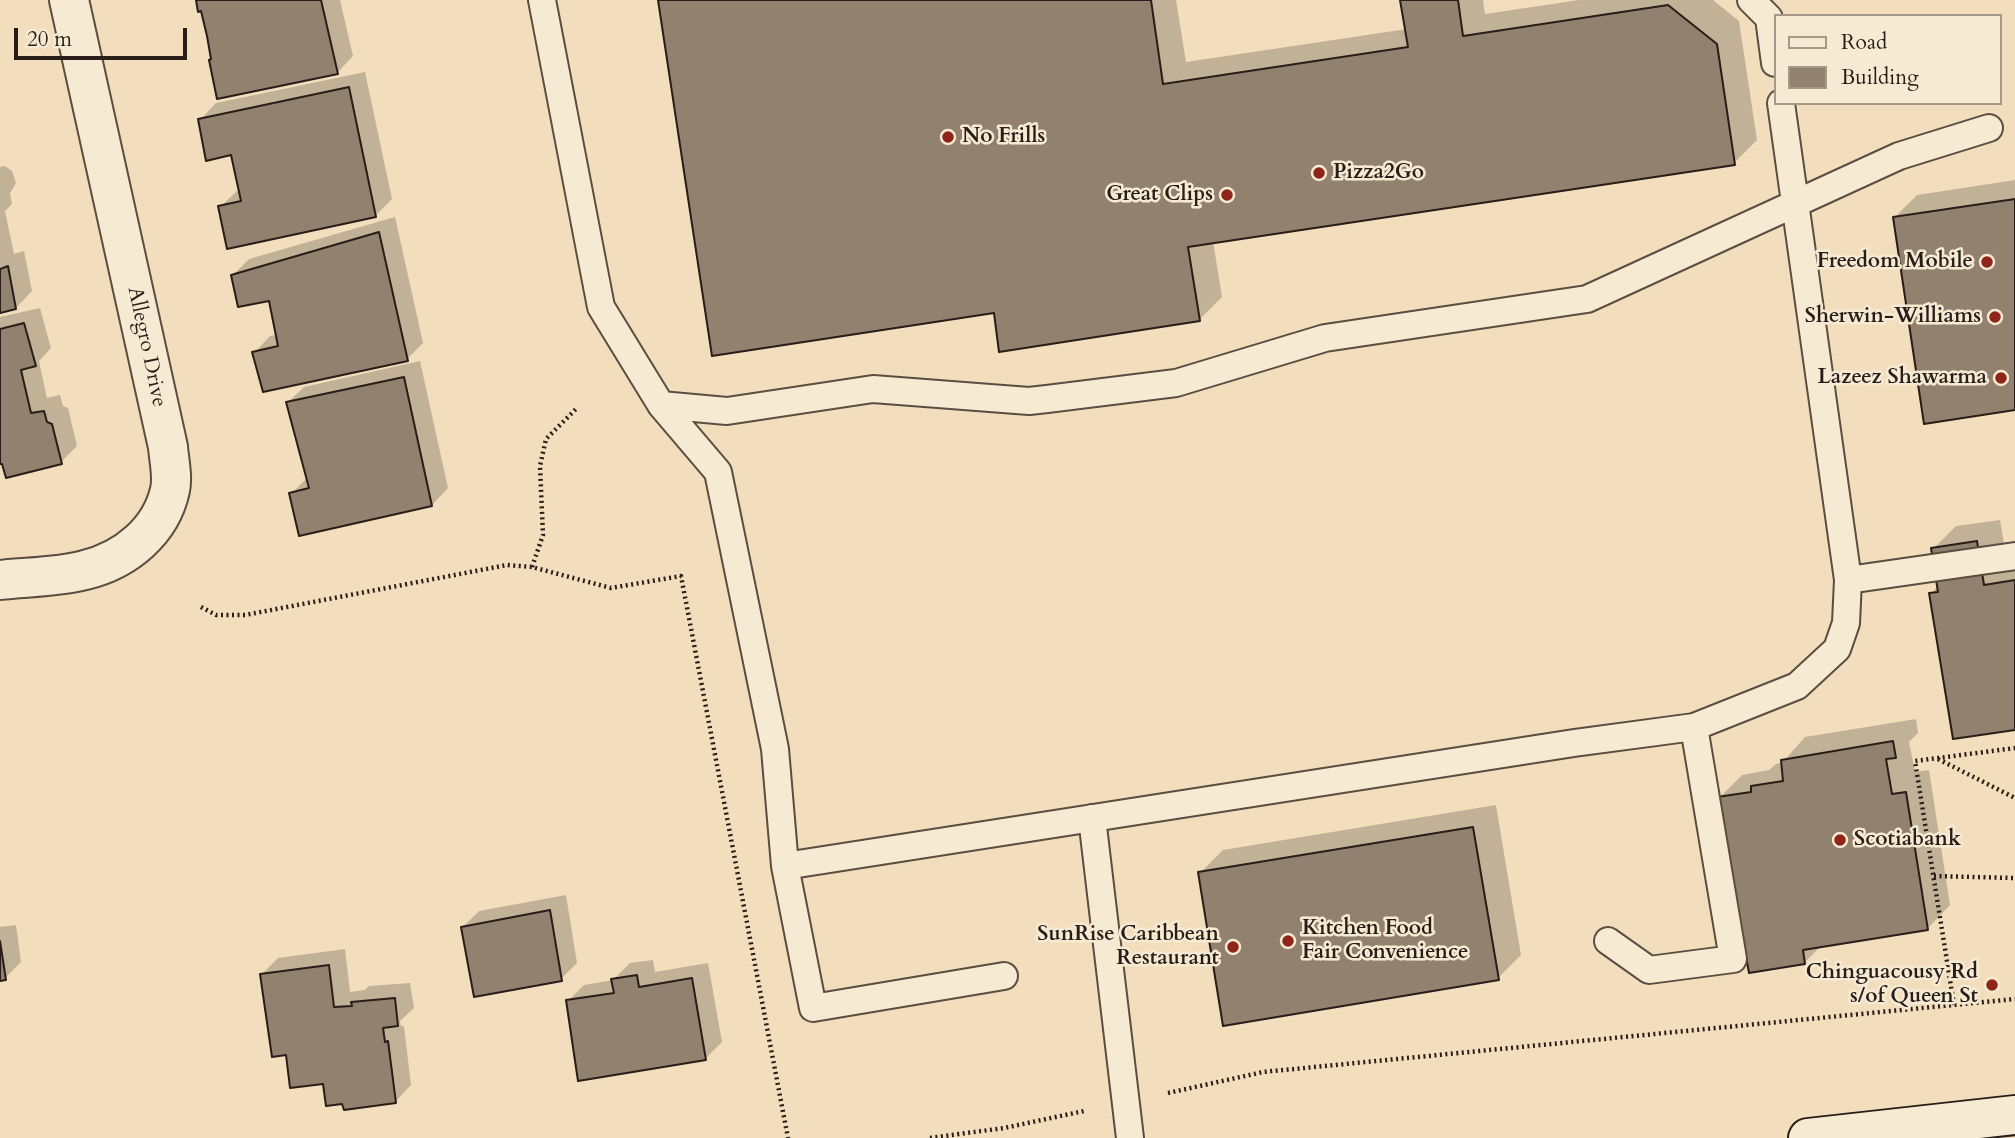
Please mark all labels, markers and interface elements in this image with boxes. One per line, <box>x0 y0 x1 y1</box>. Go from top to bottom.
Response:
scale bar <box>18 14 191 58</box>
legend <box>1773 14 2001 105</box>
text: 20 m <box>27 25 72 54</box>
text: Road <box>1841 28 1887 57</box>
text: Building <box>1841 63 1919 92</box>
place label: No Frills <box>962 124 1045 150</box>
marker: No Frills <box>940 129 956 145</box>
place label: Pizza2Go <box>1333 160 1424 186</box>
marker: Pizza2Go <box>1311 165 1327 181</box>
place label: Great Clips <box>1106 182 1213 208</box>
marker: Great Clips <box>1219 187 1235 203</box>
place label: Freedom Mobile <box>1817 249 1973 275</box>
marker: Freedom Mobile <box>1979 254 1995 270</box>
street label: Allegro Drive <box>121 285 171 409</box>
place label: Sherwin-Williams <box>1805 304 1981 330</box>
marker: Sherwin-Williams <box>1987 309 2003 325</box>
place label: Lazeez Shawarma <box>1818 365 1987 391</box>
marker: Lazeez Shawarma <box>1993 370 2009 386</box>
place label: Scotiabank <box>1854 827 1961 853</box>
marker: Scotiabank <box>1832 832 1848 848</box>
place label: Kitchen Food Fair Convenience <box>1302 916 1468 966</box>
place label: SunRise Caribbean Restaurant <box>1037 922 1219 972</box>
marker: Kitchen Food Fair Convenience <box>1280 933 1296 949</box>
marker: SunRise Caribbean Restaurant <box>1225 939 1241 955</box>
place label: Chinguacousy Rd s/of Queen St <box>1806 960 1978 1010</box>
marker: Chinguacousy Rd s/of Queen St <box>1984 977 2000 993</box>

